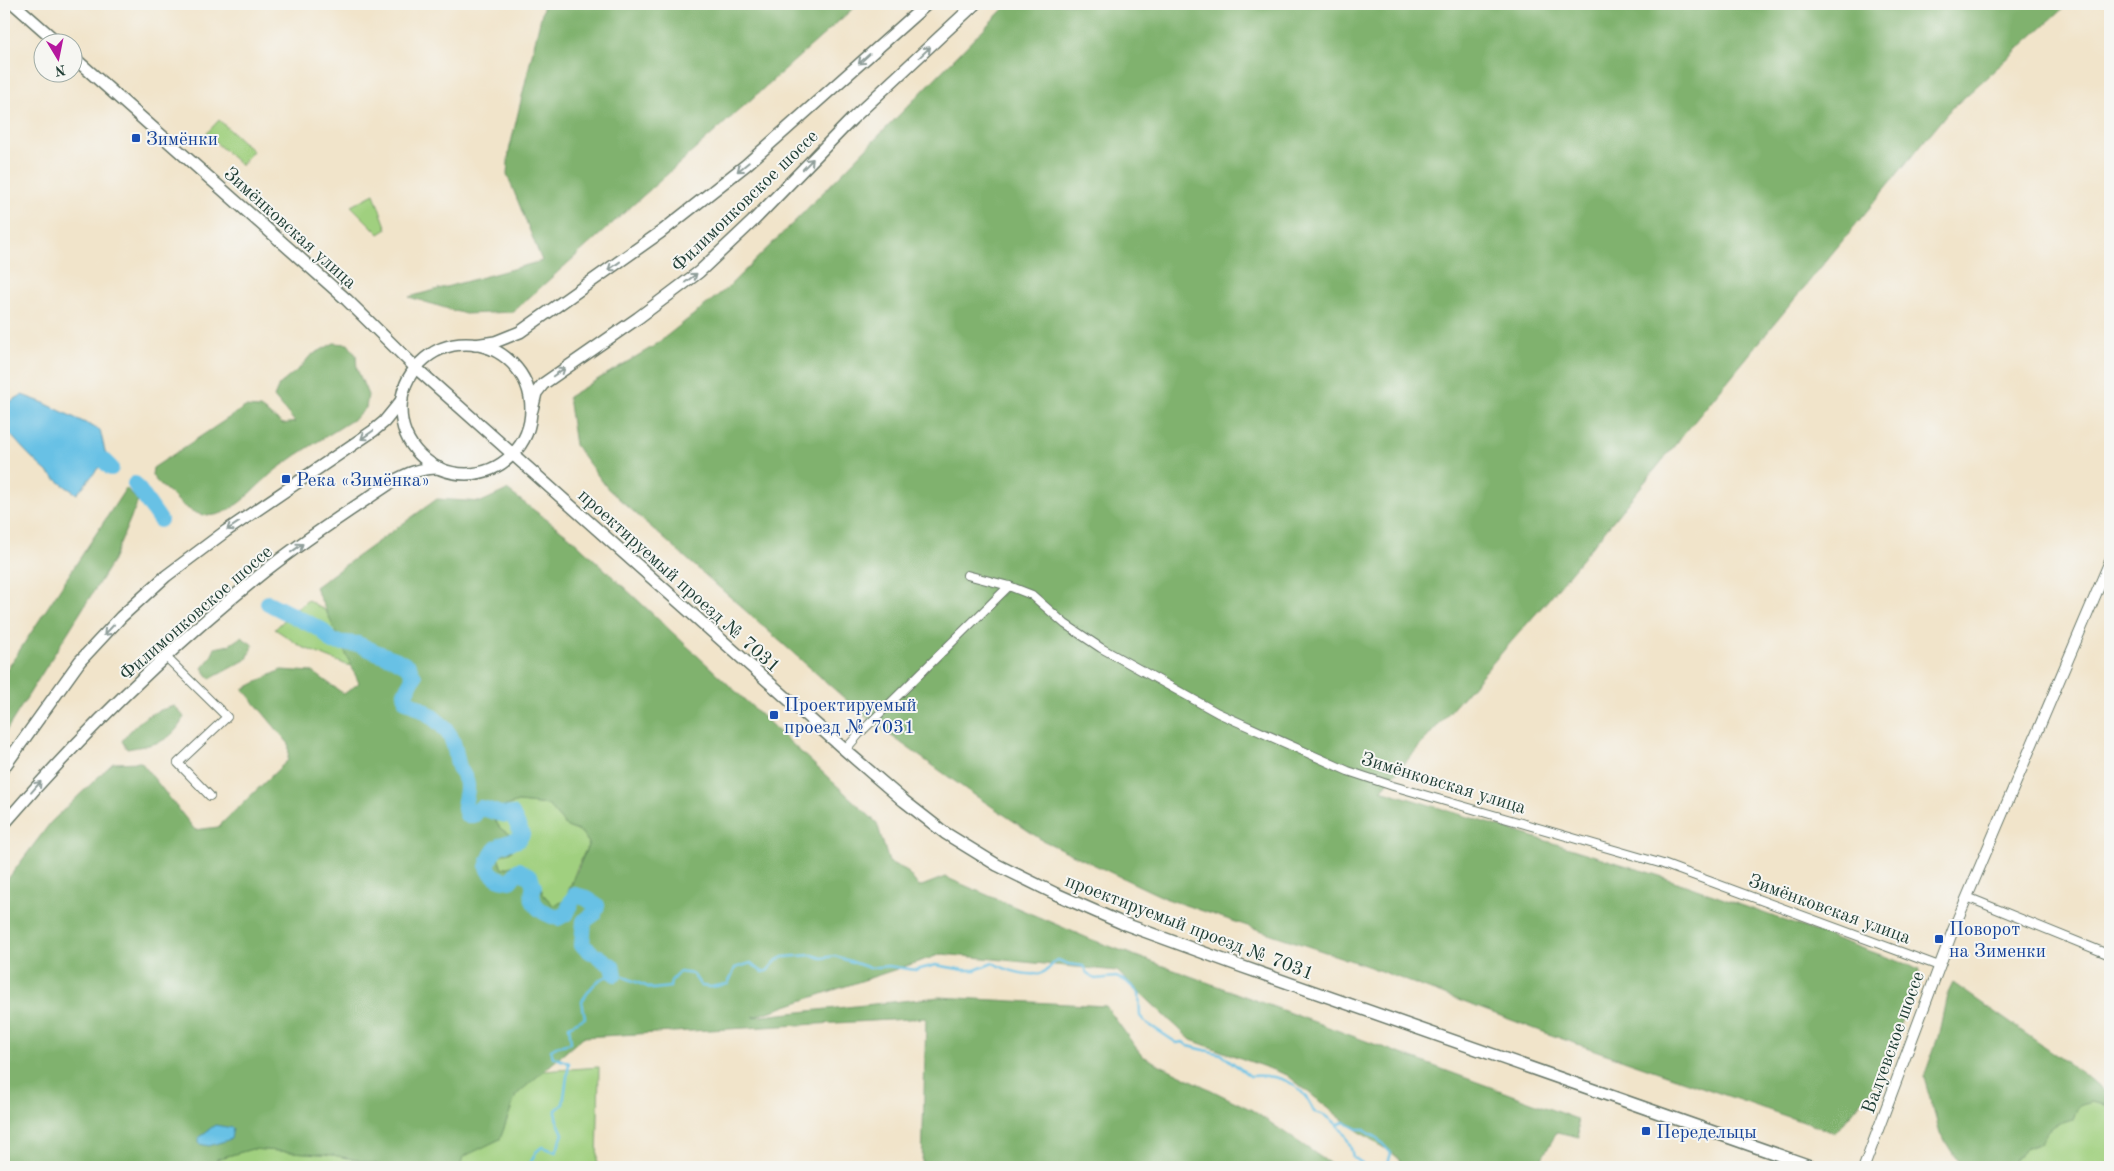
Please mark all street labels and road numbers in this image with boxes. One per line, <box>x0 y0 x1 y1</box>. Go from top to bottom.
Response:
street label: Филимонковское шоссе <box>669 127 823 276</box>
street label: Зимёнковская улица <box>219 164 360 294</box>
street label: проектируемый проезд № 7031 <box>574 486 783 677</box>
street label: Филимонковское шоссе <box>117 543 277 685</box>
street label: Зимёнковская улица <box>1359 750 1529 819</box>
street label: проектируемый проезд № 7031 <box>1062 872 1316 985</box>
street label: Зимёнковская улица <box>1745 872 1913 949</box>
street label: Валуевское шоссе <box>1860 969 1929 1116</box>

